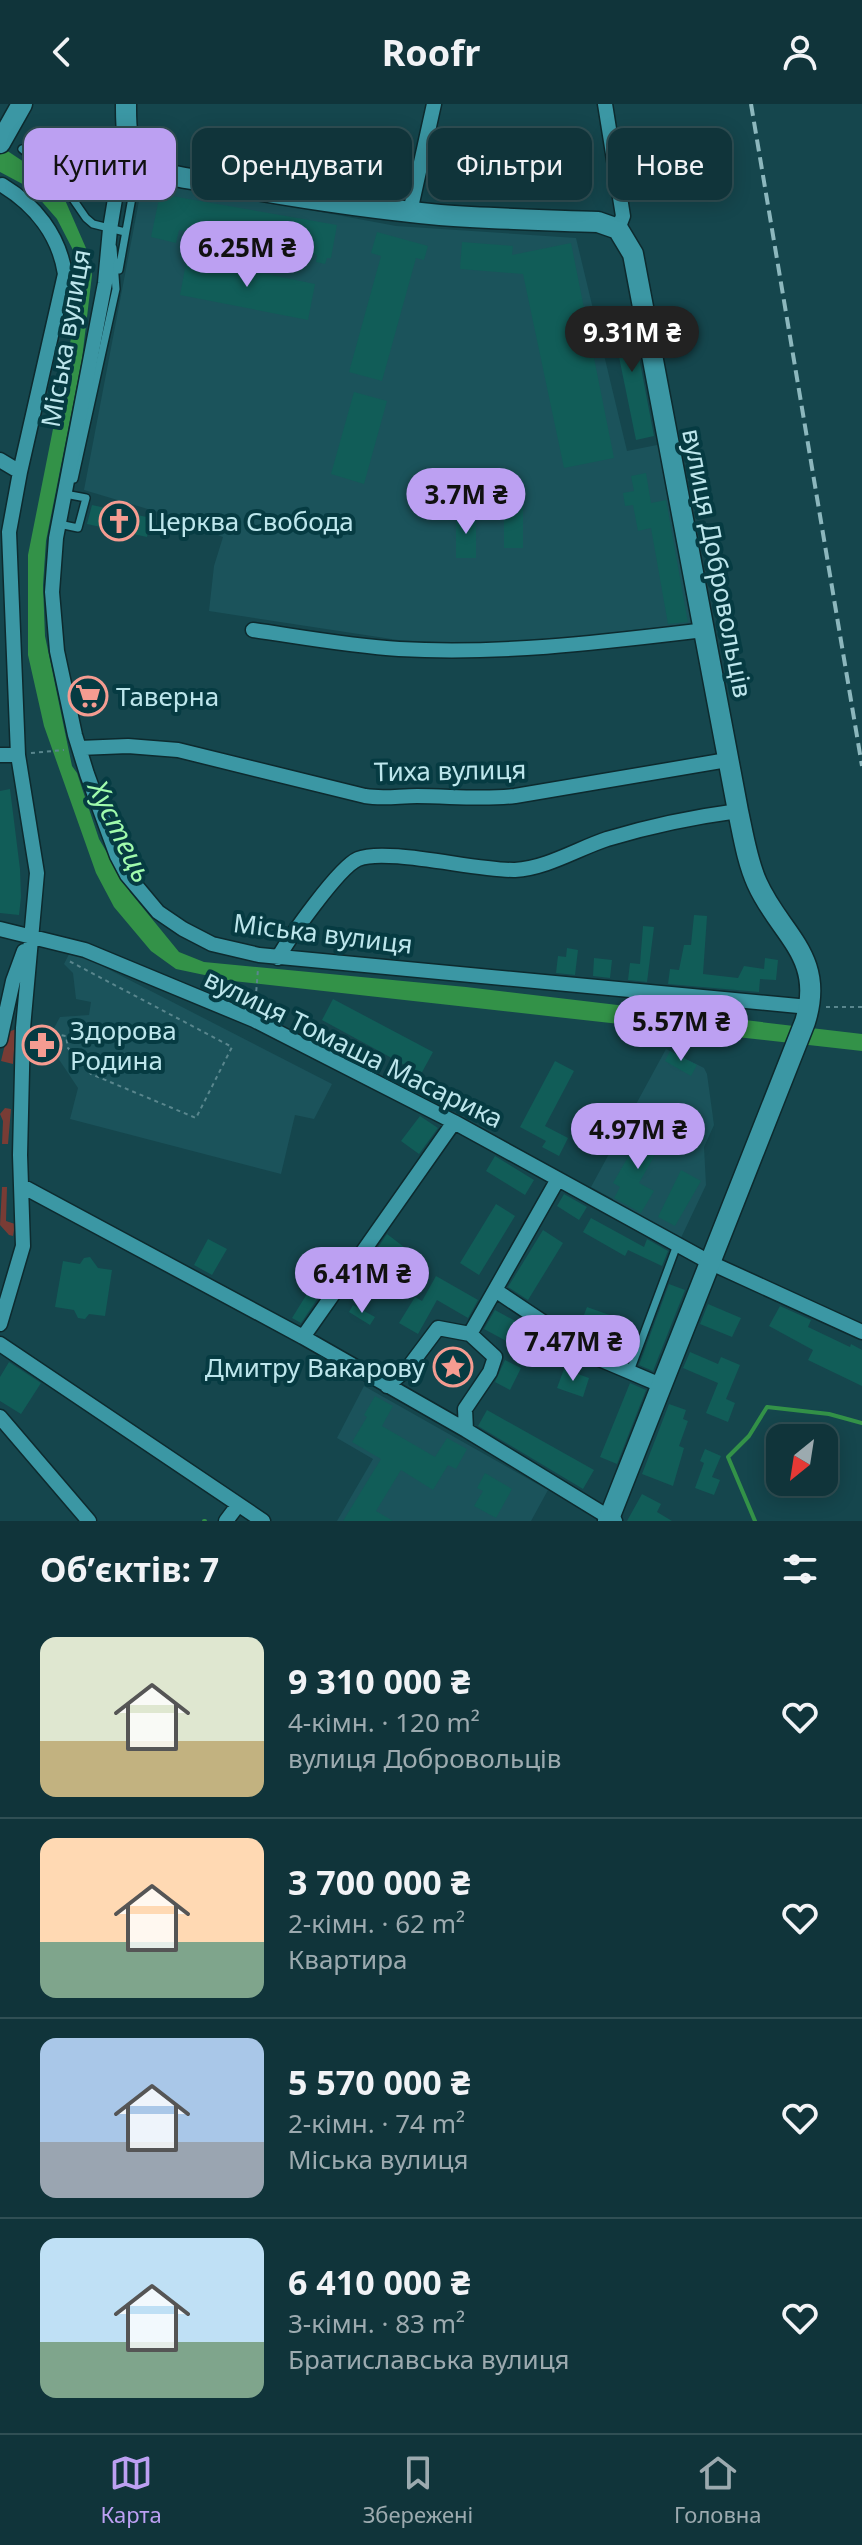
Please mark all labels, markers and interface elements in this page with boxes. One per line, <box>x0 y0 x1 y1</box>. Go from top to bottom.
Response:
text: Roofr <box>382 28 480 77</box>
icon: back <box>40 30 84 74</box>
icon: person <box>778 30 822 74</box>
chip: Купити <box>24 128 176 200</box>
chip: Орендувати <box>192 128 412 200</box>
chip: Фільтри <box>428 128 592 200</box>
chip: Нове <box>608 128 732 200</box>
pin: 6.25M ₴ <box>173 221 321 289</box>
text: 6.25M ₴ <box>198 229 296 265</box>
street label: Міська вулиця <box>32 246 98 430</box>
pin: 9.31M ₴ <box>558 306 706 374</box>
text: 9.31M ₴ <box>583 314 681 350</box>
street label: вулиця Добровольців <box>674 425 762 701</box>
pin: 3.7M ₴ <box>401 468 531 536</box>
text: 3.7M ₴ <box>424 476 508 512</box>
church icon: Церква Свобода <box>98 500 140 542</box>
place label: Церква Свобода <box>147 503 354 539</box>
supermarket icon: Таверна <box>67 675 109 717</box>
place label: Таверна <box>116 678 219 714</box>
street label: Тиха вулиця <box>373 751 527 789</box>
water label: Хустець <box>79 772 162 888</box>
street label: Міська вулиця <box>231 904 415 962</box>
street label: вулиця Томаша Масарика <box>199 960 509 1136</box>
pin: 5.57M ₴ <box>607 995 755 1063</box>
text: 5.57M ₴ <box>632 1003 730 1039</box>
place label: Здорова Родина <box>70 1012 177 1078</box>
pharmacy icon: Здорова Родина <box>21 1024 63 1066</box>
pin: 4.97M ₴ <box>564 1103 712 1171</box>
text: 4.97M ₴ <box>589 1111 687 1147</box>
pin: 6.41M ₴ <box>288 1247 436 1315</box>
text: 6.41M ₴ <box>313 1255 411 1291</box>
pin: 7.47M ₴ <box>499 1315 647 1383</box>
text: 7.47M ₴ <box>524 1323 622 1359</box>
place icon: Дмитру Вакарову <box>432 1346 474 1388</box>
place label: Дмитру Вакарову <box>205 1349 426 1385</box>
north arrow <box>766 1424 838 1496</box>
map controls <box>766 1424 838 1496</box>
text: Об’єктів: 7 <box>40 1546 219 1592</box>
icon: filters <box>778 1547 822 1591</box>
text: 9 310 000 ₴ <box>288 1658 470 1704</box>
icon: home <box>104 1669 200 1765</box>
icon: heart <box>778 1695 822 1739</box>
text: 4-кімн. · 120 m² <box>288 1704 480 1740</box>
text: вулиця Добровольців <box>288 1740 561 1776</box>
text: 3 700 000 ₴ <box>288 1859 470 1905</box>
icon: home <box>104 1870 200 1966</box>
icon: heart <box>778 1896 822 1940</box>
text: 2-кімн. · 62 m² <box>288 1905 465 1941</box>
text: Квартира <box>288 1941 407 1977</box>
text: 5 570 000 ₴ <box>288 2059 470 2105</box>
icon: home <box>104 2070 200 2166</box>
icon: heart <box>778 2096 822 2140</box>
text: 2-кімн. · 74 m² <box>288 2105 465 2141</box>
text: Міська вулиця <box>288 2141 468 2177</box>
text: 6 410 000 ₴ <box>288 2259 470 2305</box>
icon: home <box>104 2270 200 2366</box>
icon: heart <box>778 2296 822 2340</box>
text: 3-кімн. · 83 m² <box>288 2305 465 2341</box>
text: Братиславська вулиця <box>288 2341 570 2377</box>
tab: Карта <box>100 2451 162 2529</box>
tab: Збережені <box>363 2451 473 2529</box>
tab: Головна <box>674 2451 762 2529</box>

